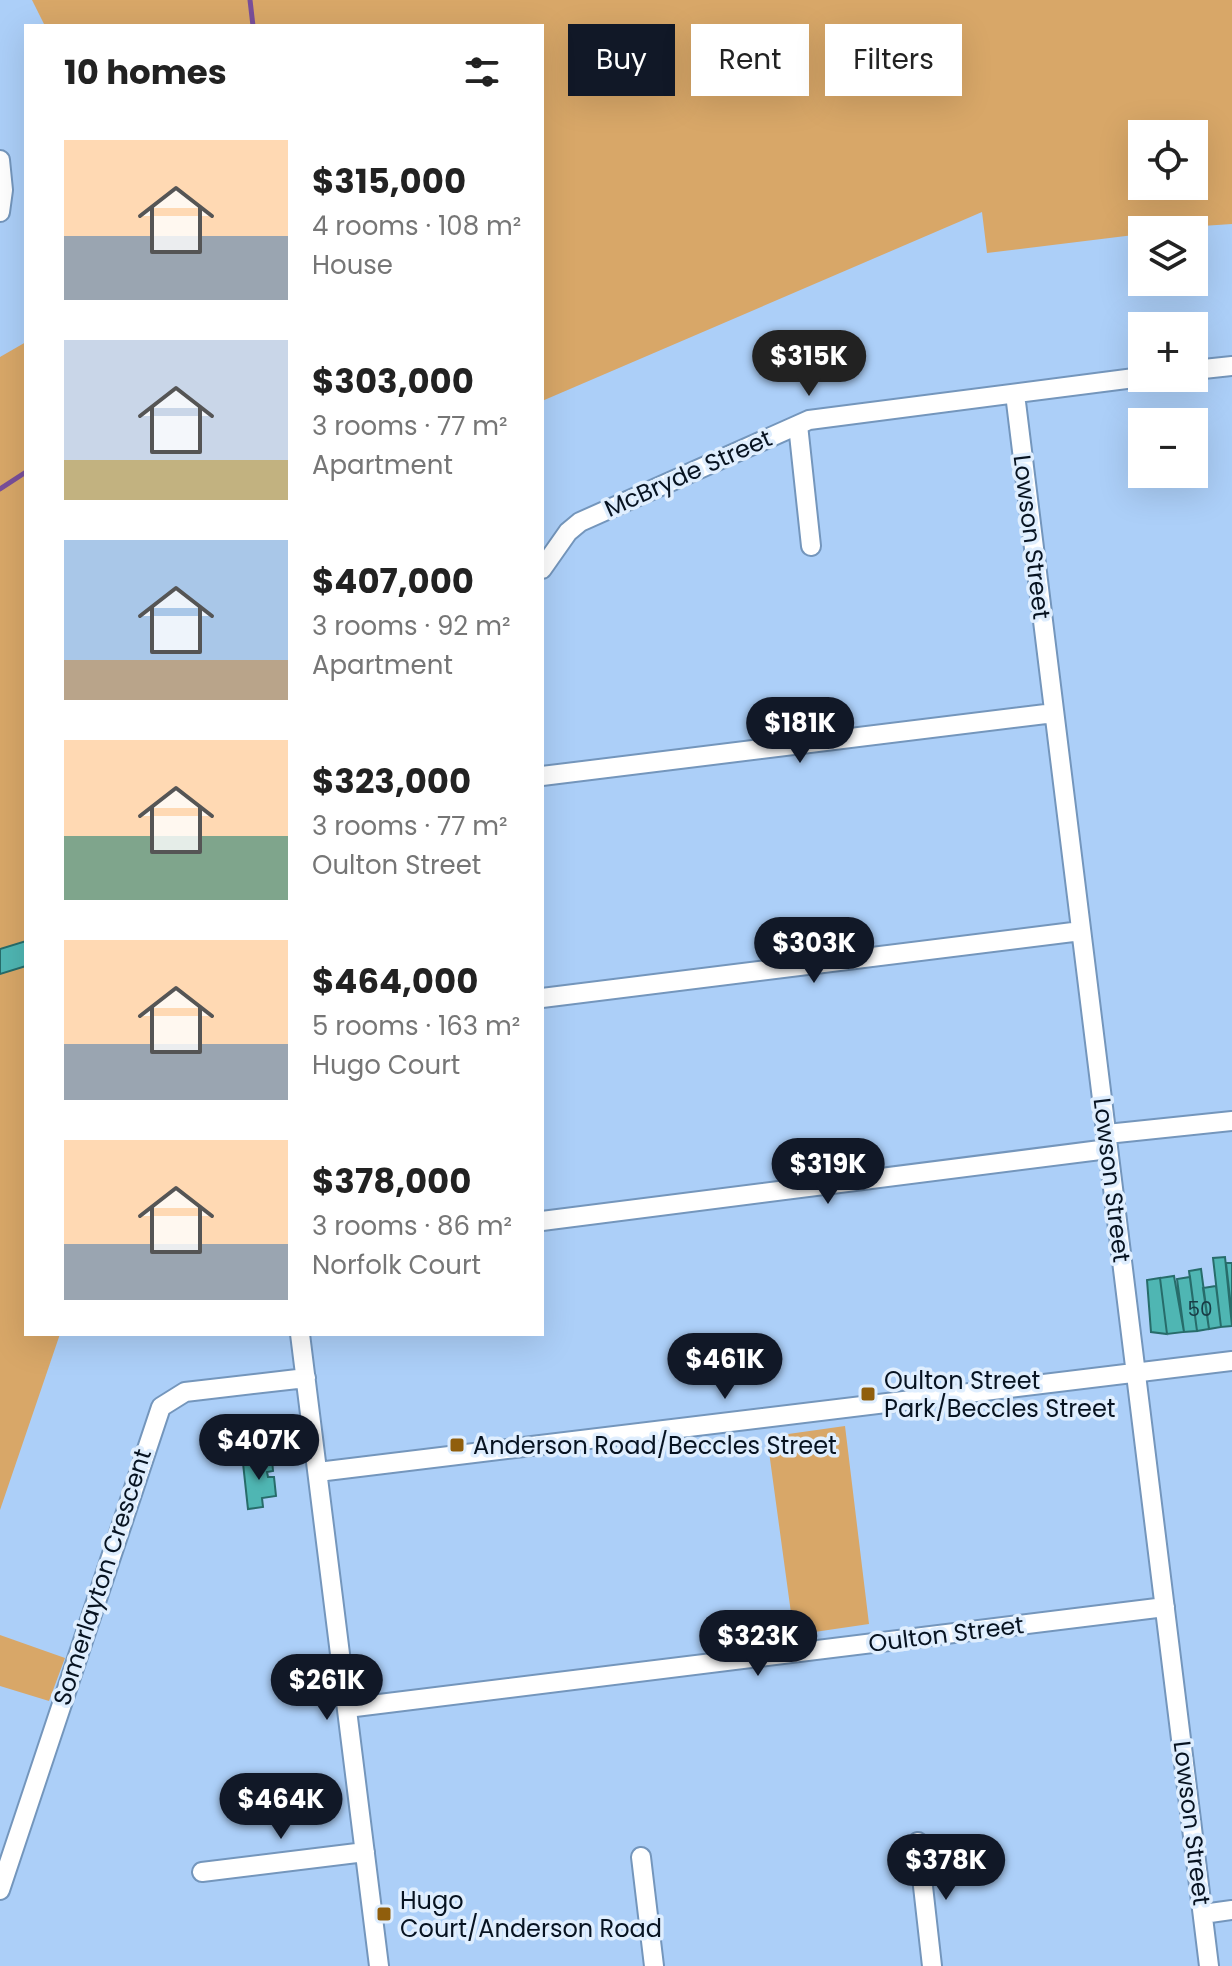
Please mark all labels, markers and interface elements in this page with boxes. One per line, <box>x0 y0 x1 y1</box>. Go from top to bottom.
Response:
chip: Buy <box>568 24 675 96</box>
chip: Rent <box>691 24 809 96</box>
chip: Filters <box>825 24 962 96</box>
text: 10 homes <box>64 48 227 96</box>
icon: filters <box>460 50 504 94</box>
map controls <box>1128 120 1208 488</box>
button: locate <box>1128 120 1208 200</box>
text: $315,000 <box>312 157 466 205</box>
icon: home <box>128 172 224 268</box>
text: 4 rooms · 108 m² <box>312 208 521 244</box>
button: layers <box>1128 216 1208 296</box>
text: House <box>312 247 393 283</box>
button: + <box>1128 312 1208 392</box>
pin: $315K <box>753 330 865 398</box>
text: $315K <box>770 338 848 374</box>
text: $303,000 <box>312 357 474 405</box>
icon: home <box>128 372 224 468</box>
text: 3 rooms · 77 m² <box>312 408 508 444</box>
button: − <box>1128 408 1208 488</box>
street label: McBryde Street <box>599 421 777 525</box>
text: Apartment <box>312 447 453 483</box>
street label: Lowson Street <box>1006 453 1058 621</box>
text: $407,000 <box>312 557 474 605</box>
icon: home <box>128 572 224 668</box>
text: 3 rooms · 92 m² <box>312 608 511 644</box>
text: Apartment <box>312 647 453 683</box>
pin: $181K <box>744 697 856 765</box>
text: $181K <box>764 705 836 741</box>
text: $323,000 <box>312 757 471 805</box>
icon: home <box>128 772 224 868</box>
text: 3 rooms · 77 m² <box>312 808 508 844</box>
text: Oulton Street <box>312 847 481 883</box>
pin: $303K <box>758 917 870 985</box>
text: $303K <box>772 925 856 961</box>
text: $464,000 <box>312 957 478 1005</box>
icon: home <box>128 972 224 1068</box>
text: 5 rooms · 163 m² <box>312 1008 520 1044</box>
text: Hugo Court <box>312 1047 460 1083</box>
street label: Lowson Street <box>1086 1096 1138 1264</box>
pin: $319K <box>772 1138 884 1206</box>
text: $319K <box>790 1146 866 1182</box>
text: $378,000 <box>312 1157 471 1205</box>
icon: home <box>128 1172 224 1268</box>
text: 3 rooms · 86 m² <box>312 1208 512 1244</box>
text: Norfolk Court <box>312 1247 481 1283</box>
house number: 50 <box>1187 1295 1213 1323</box>
pin: $461K <box>669 1333 781 1401</box>
text: $461K <box>685 1341 765 1377</box>
place label: Oulton Street Park/Beccles Street <box>884 1364 1116 1425</box>
marker: Oulton Street Park/Beccles Street <box>859 1385 877 1403</box>
pin: $407K <box>203 1414 315 1482</box>
text: $407K <box>217 1422 301 1458</box>
place label: Anderson Road/Beccles Street <box>473 1429 837 1462</box>
marker: Anderson Road/Beccles Street <box>448 1436 466 1454</box>
street label: Somerlayton Crescent <box>45 1444 159 1710</box>
street label: Oulton Street <box>866 1608 1026 1660</box>
pin: $323K <box>702 1610 814 1678</box>
text: $323K <box>717 1618 799 1654</box>
pin: $261K <box>271 1654 383 1722</box>
text: $261K <box>289 1662 365 1698</box>
street label: Lowson Street <box>1166 1739 1218 1907</box>
pin: $464K <box>225 1773 337 1841</box>
text: $464K <box>238 1781 325 1817</box>
pin: $378K <box>890 1834 1002 1902</box>
text: $378K <box>905 1842 987 1878</box>
place label: Hugo Court/Anderson Road <box>400 1884 662 1945</box>
marker: Hugo Court/Anderson Road <box>375 1905 393 1923</box>

